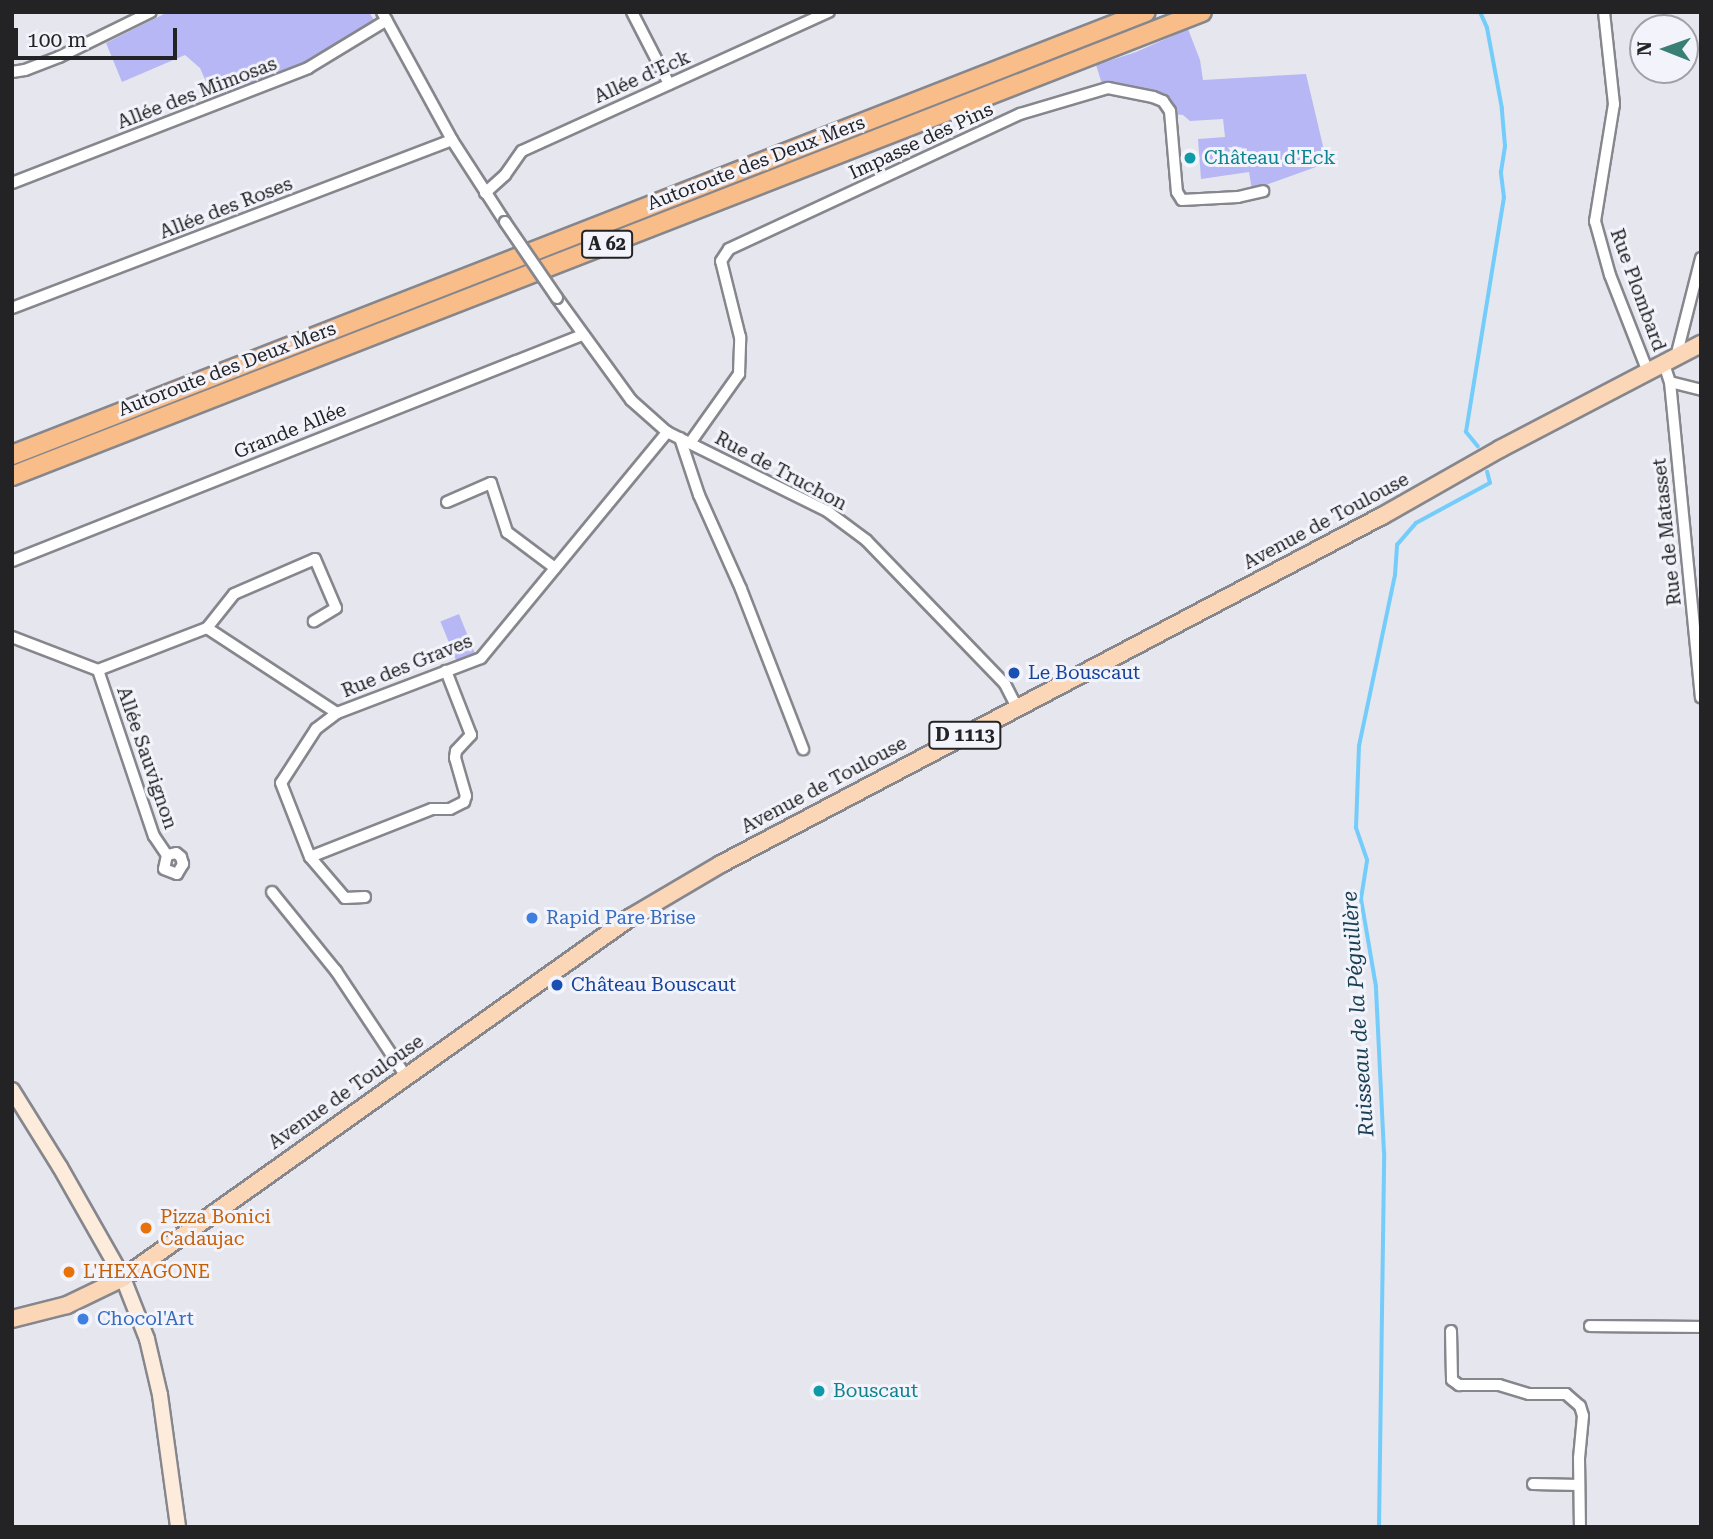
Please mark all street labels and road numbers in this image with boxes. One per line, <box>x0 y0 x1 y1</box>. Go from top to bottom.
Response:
street label: Allée d'Eck <box>591 46 693 108</box>
street label: Allée des Mimosas <box>114 52 280 134</box>
street label: Impasse des Pins <box>845 98 997 184</box>
street label: Autoroute des Deux Mers <box>644 111 868 215</box>
street label: Allée des Roses <box>156 172 296 244</box>
street label: Rue Plombard <box>1605 226 1671 354</box>
road number: A 62 <box>581 230 633 258</box>
street label: Autoroute des Deux Mers <box>115 317 339 421</box>
street label: Grande Allée <box>231 398 349 464</box>
street label: Rue de Truchon <box>711 427 851 515</box>
street label: Rue de Matasset <box>1648 457 1686 607</box>
street label: Avenue de Toulouse <box>1239 468 1413 574</box>
street label: Rue des Graves <box>338 629 476 703</box>
street label: Allée Sauvignon <box>112 684 182 832</box>
road number: D 1113 <box>928 720 1002 750</box>
street label: Avenue de Toulouse <box>737 732 911 838</box>
street label: Avenue de Toulouse <box>264 1030 428 1154</box>

